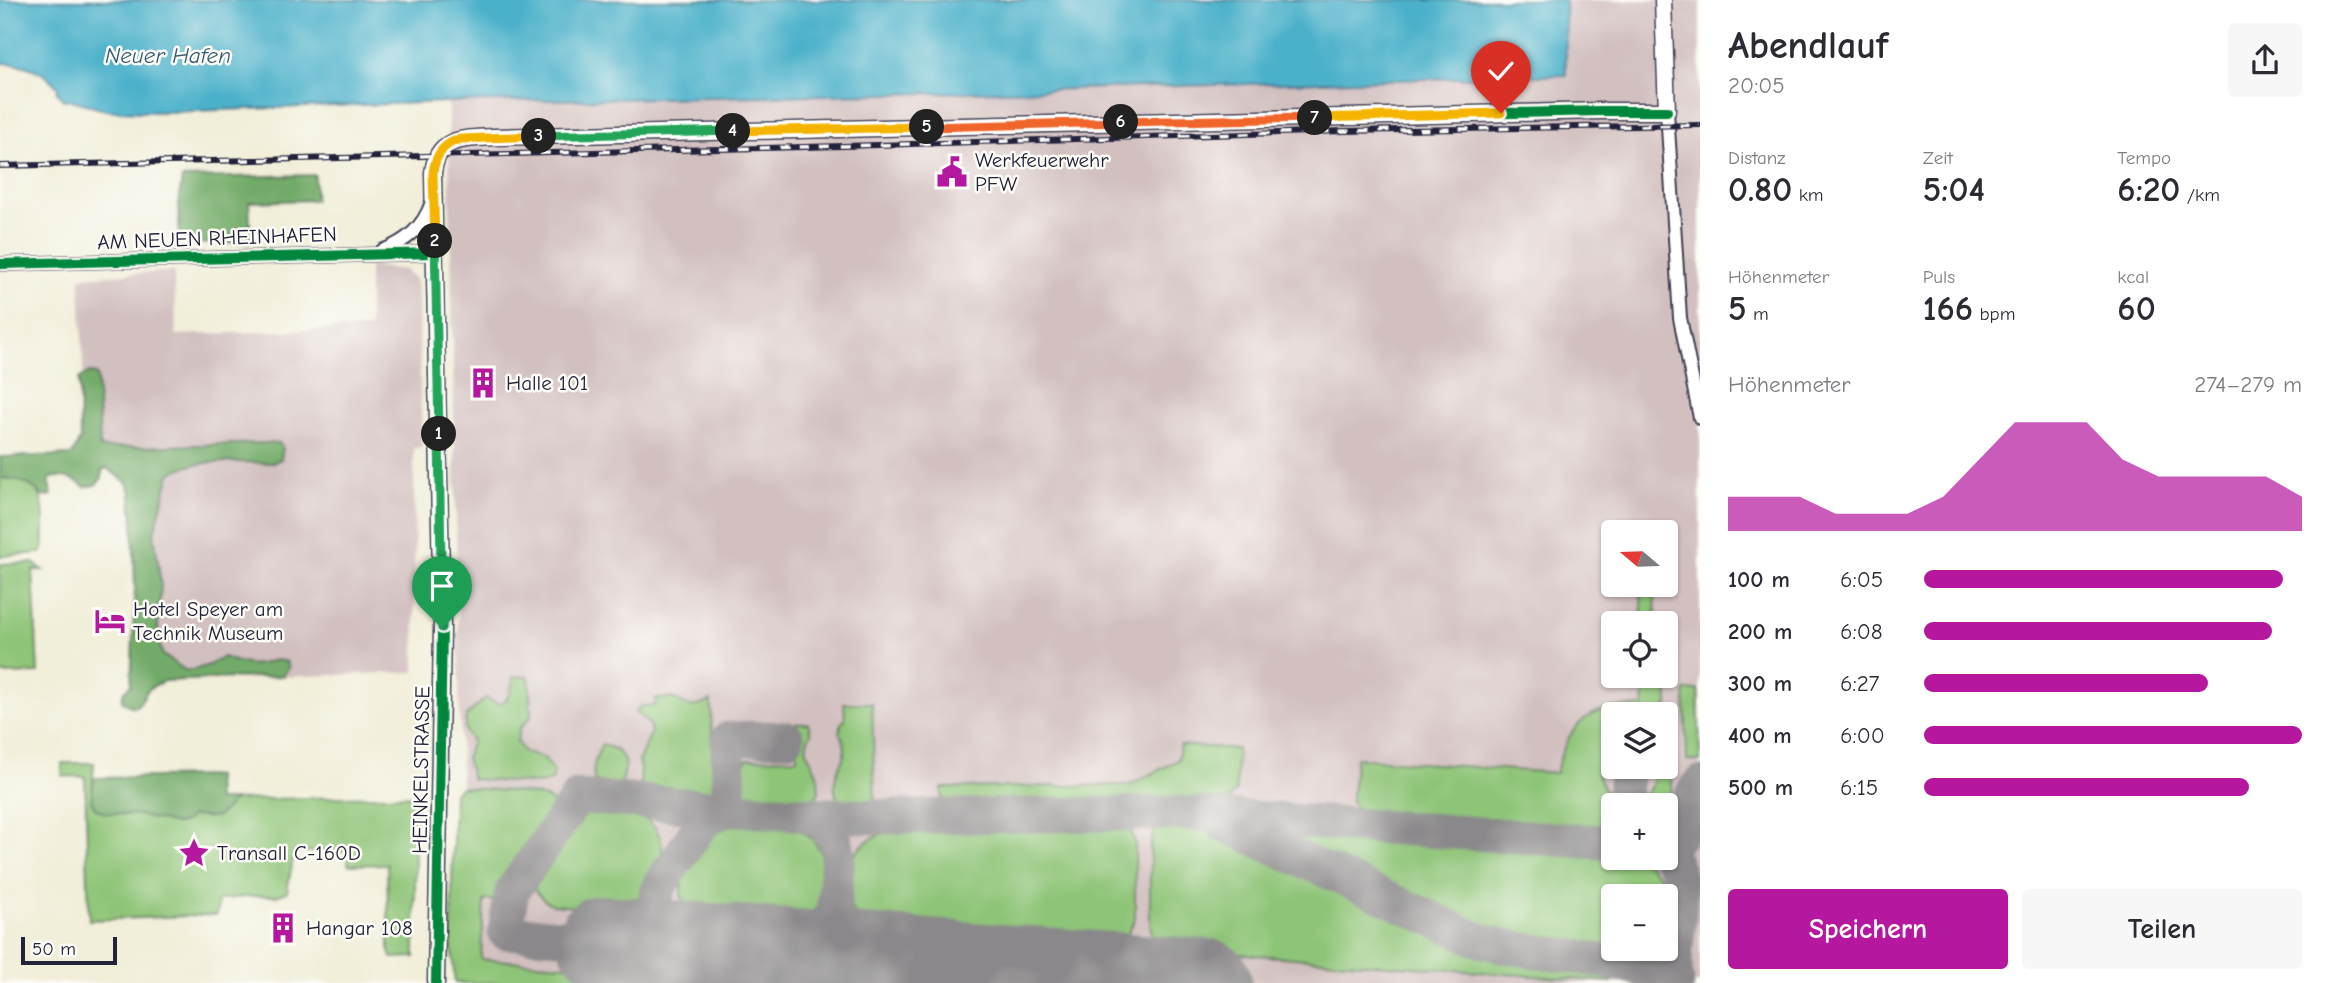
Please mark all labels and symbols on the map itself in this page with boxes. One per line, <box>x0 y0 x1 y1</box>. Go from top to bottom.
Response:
pin <box>1471 41 1531 113</box>
water label: Neuer Hafen <box>105 42 231 69</box>
pin: 7 <box>1298 100 1332 136</box>
pin: 6 <box>1104 104 1138 140</box>
pin: 5 <box>909 110 944 144</box>
pin: 4 <box>716 114 750 148</box>
pin: 3 <box>522 118 556 154</box>
place label: Werkfeuerwehr PFW <box>975 148 1109 196</box>
public building icon: Werkfeuerwehr PFW <box>935 155 969 189</box>
street label: AM NEUEN RHEINHAFEN <box>97 222 337 254</box>
pin: 2 <box>418 224 452 258</box>
building icon: Halle 101 <box>466 366 500 400</box>
place label: Halle 101 <box>506 371 588 395</box>
pin: 1 <box>422 416 457 452</box>
north arrow <box>1601 520 1678 597</box>
pin <box>412 556 472 628</box>
place label: Hotel Speyer am Technik Museum <box>133 597 283 645</box>
hotel icon: Hotel Speyer am Technik Museum <box>93 604 127 638</box>
street label: HEINKELSTRASSE <box>408 686 434 854</box>
place icon: Transall C-160D <box>177 836 211 870</box>
place label: Transall C-160D <box>217 841 361 865</box>
building icon: Hangar 108 <box>266 911 300 945</box>
place label: Hangar 108 <box>306 916 413 940</box>
scale bar <box>21 934 117 966</box>

